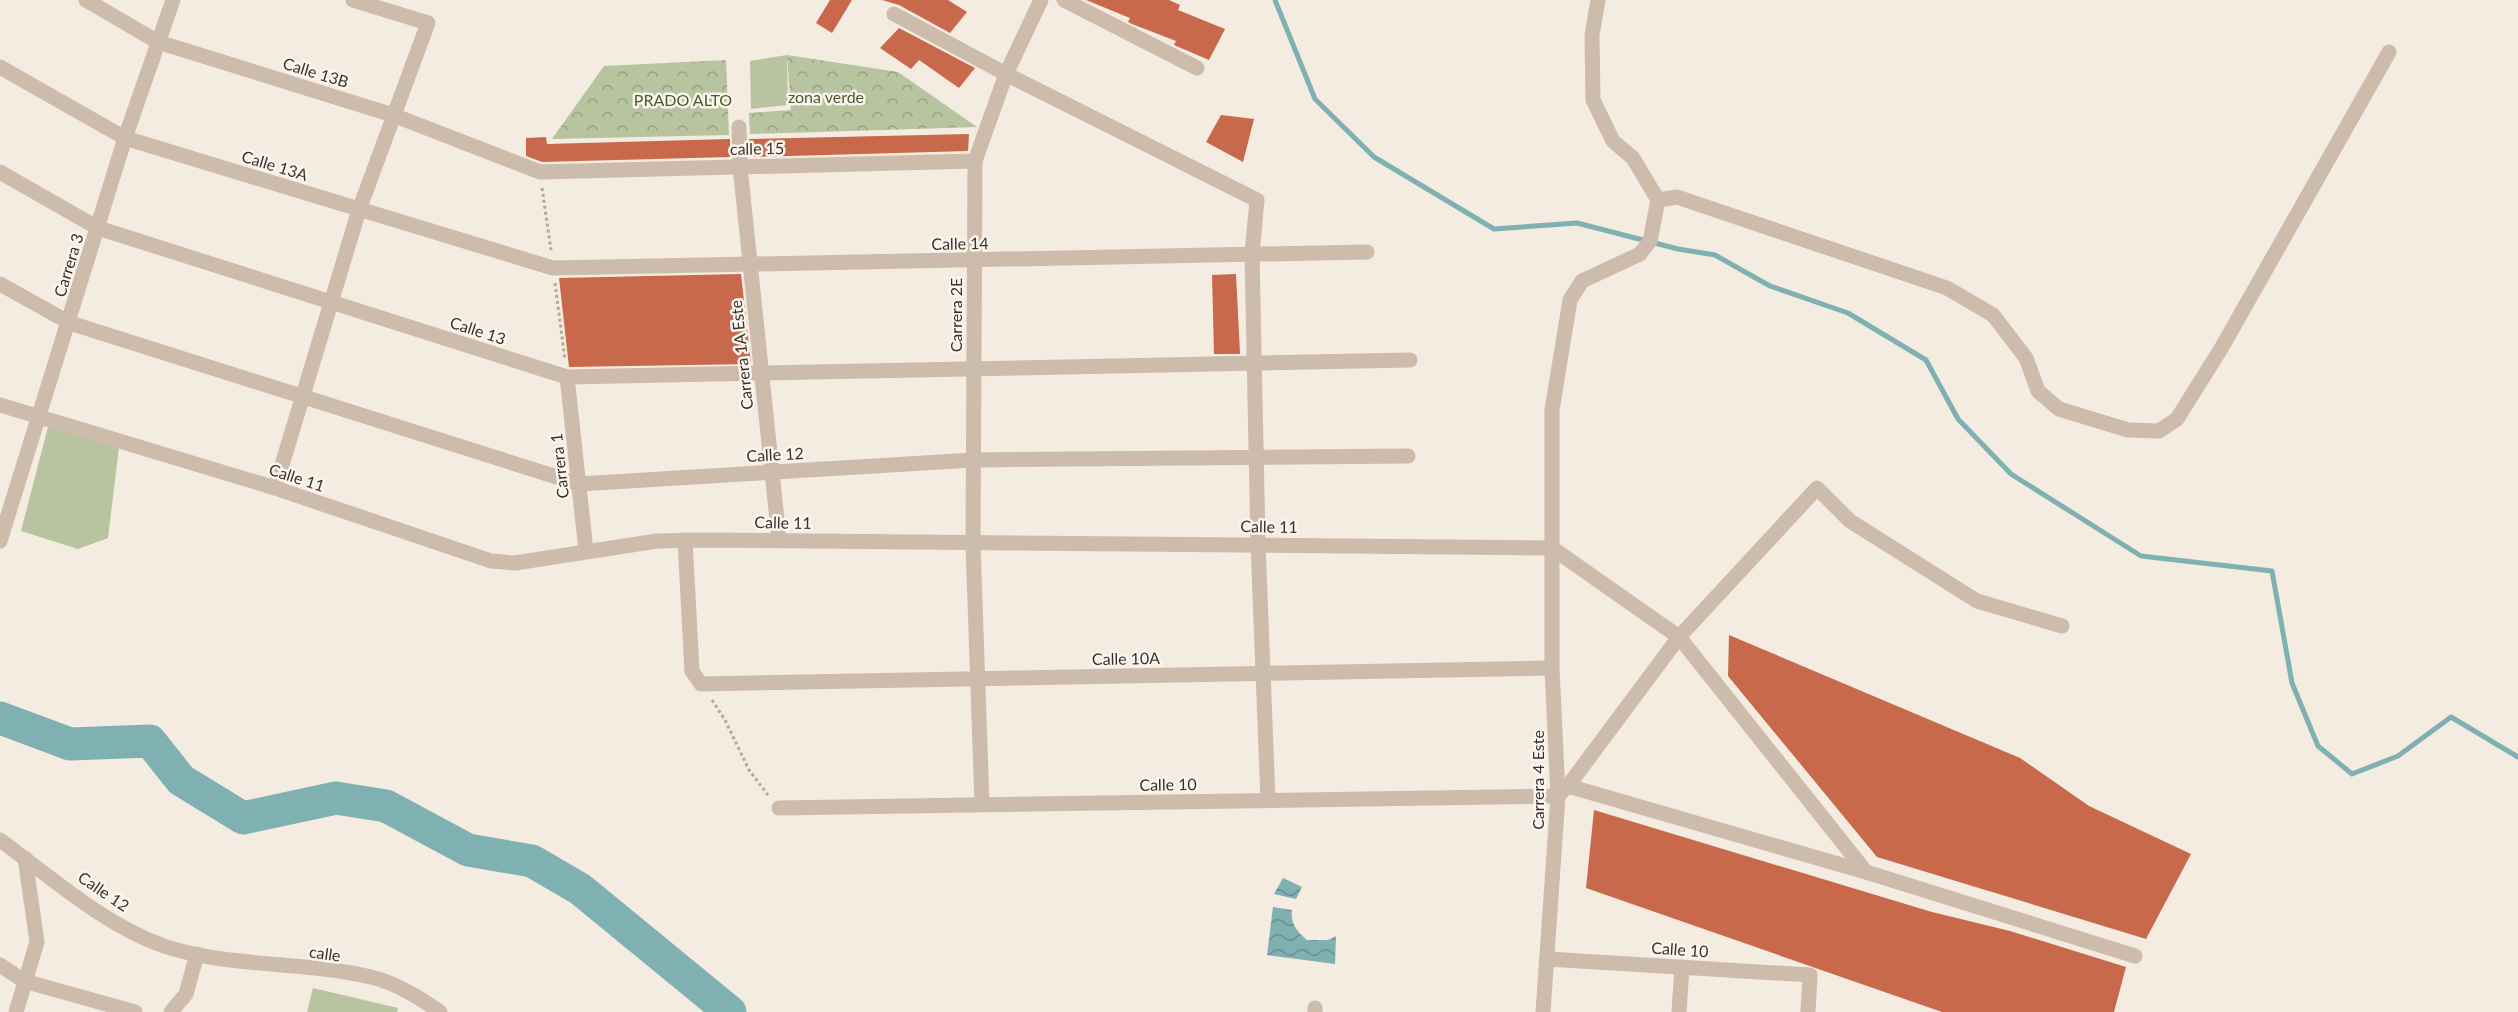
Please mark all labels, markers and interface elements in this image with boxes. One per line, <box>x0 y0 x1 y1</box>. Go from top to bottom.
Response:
street label: Calle 13B <box>281 53 351 91</box>
park label: zona verde <box>788 87 864 106</box>
park label: PRADO ALTO <box>634 90 732 109</box>
street label: calle 15 <box>730 138 784 158</box>
street label: Calle 13A <box>240 146 311 184</box>
street label: Carrera 3 <box>49 231 87 299</box>
street label: Calle 14 <box>931 233 989 253</box>
street label: Carrera 2E <box>946 278 965 352</box>
street label: Carrera 1A Este <box>726 299 756 411</box>
street label: Calle 13 <box>448 312 508 348</box>
street label: Carrera 1 <box>546 432 572 500</box>
street label: Calle 12 <box>746 443 804 465</box>
street label: Calle 11 <box>267 459 327 495</box>
street label: Calle 11 <box>754 512 812 532</box>
street label: Calle 11 <box>1240 516 1298 536</box>
street label: Calle 10A <box>1092 648 1160 668</box>
street label: Carrera 4 Este <box>1528 730 1547 830</box>
street label: Calle 10 <box>1139 774 1197 794</box>
street label: Calle 12 <box>75 867 133 915</box>
street label: Calle 10 <box>1651 938 1709 960</box>
street label: calle <box>308 941 342 965</box>

